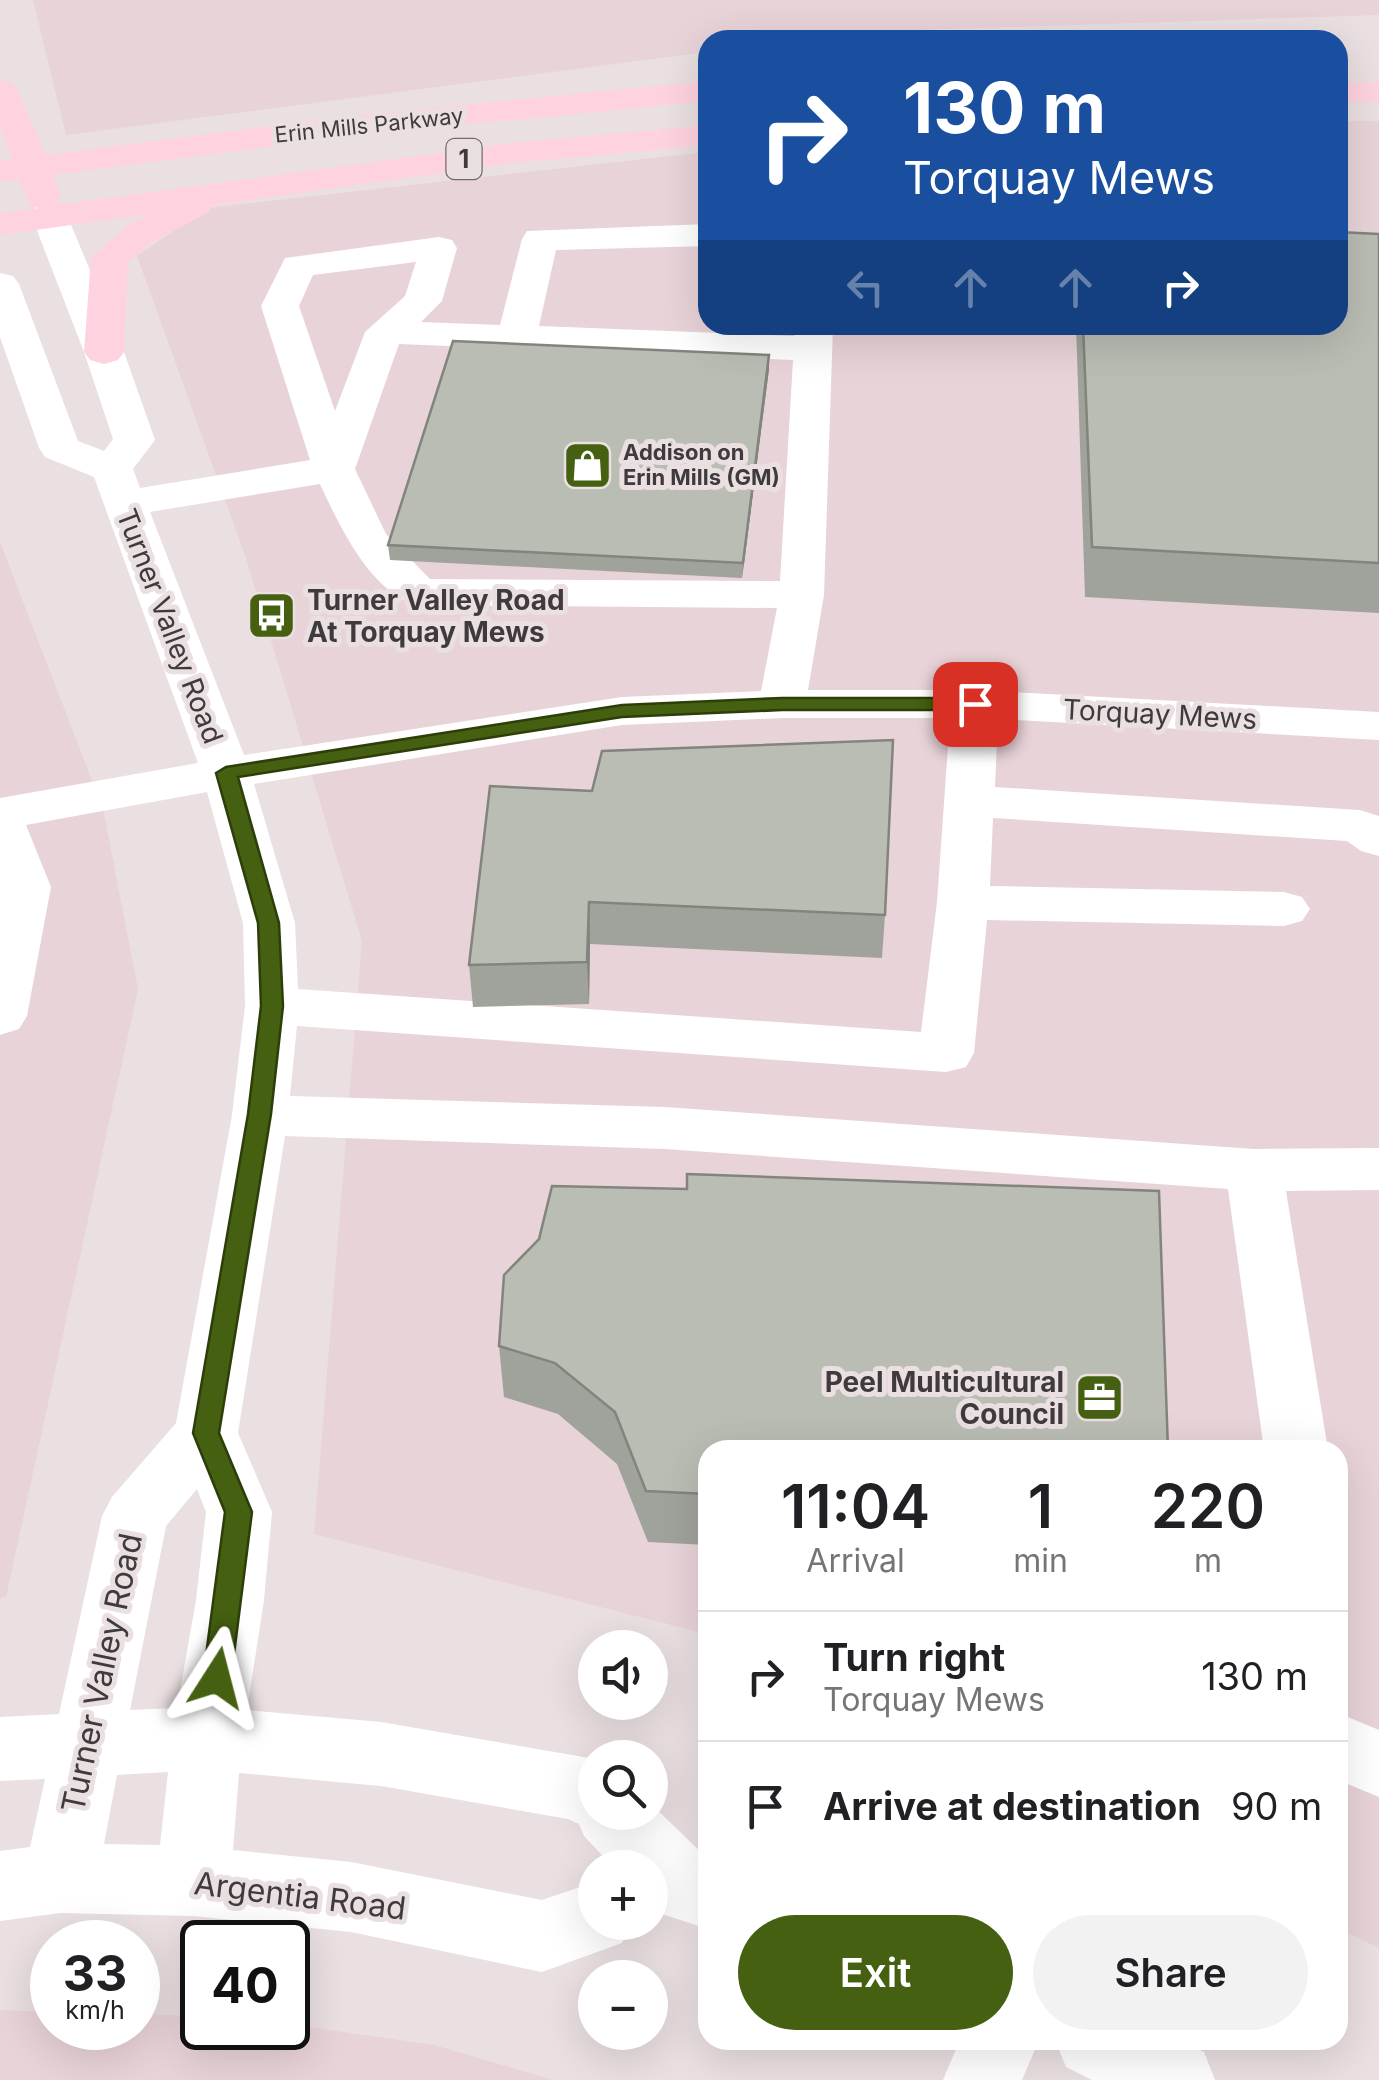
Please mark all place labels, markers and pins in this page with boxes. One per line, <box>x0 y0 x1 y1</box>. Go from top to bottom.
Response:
shop icon: Addison on Erin Mills (GM) <box>562 439 614 491</box>
place label: Addison on Erin Mills (GM) <box>623 439 780 490</box>
place label: Turner Valley Road At Torquay Mews <box>307 583 565 649</box>
bus stop icon: Turner Valley Road At Torquay Mews <box>246 590 298 642</box>
pin <box>933 662 1018 747</box>
place label: Peel Multicultural Council <box>825 1365 1064 1431</box>
office icon: Peel Multicultural Council <box>1073 1372 1125 1424</box>

